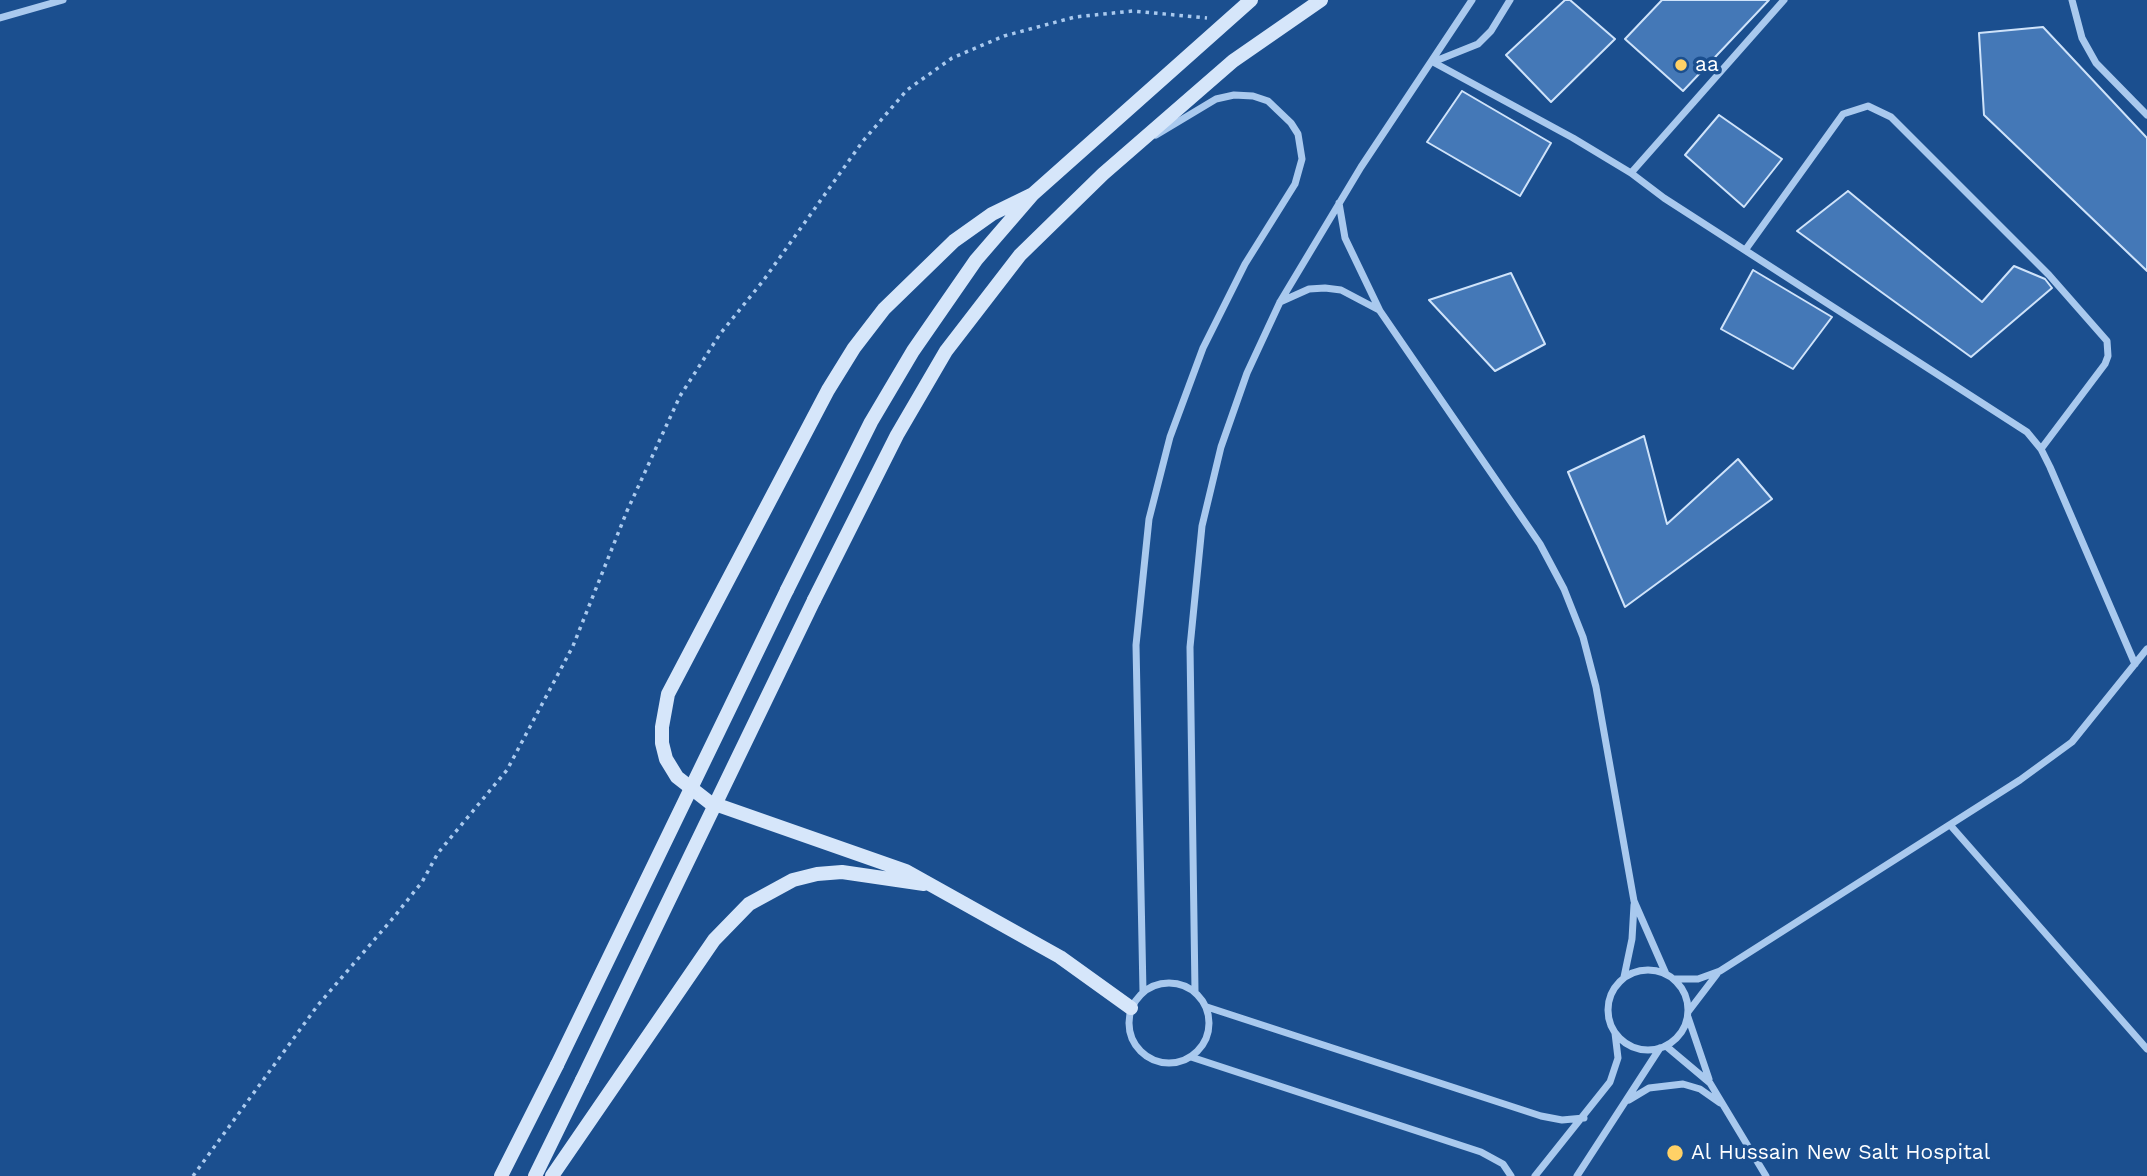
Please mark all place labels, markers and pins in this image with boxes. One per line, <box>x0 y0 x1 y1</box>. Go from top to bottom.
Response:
place label: aa <box>1695 52 1719 78</box>
marker: aa <box>1673 57 1689 73</box>
place label: Al Hussain New Salt Hospital <box>1691 1140 1990 1166</box>
marker: Al Hussain New Salt Hospital <box>1665 1143 1685 1163</box>

